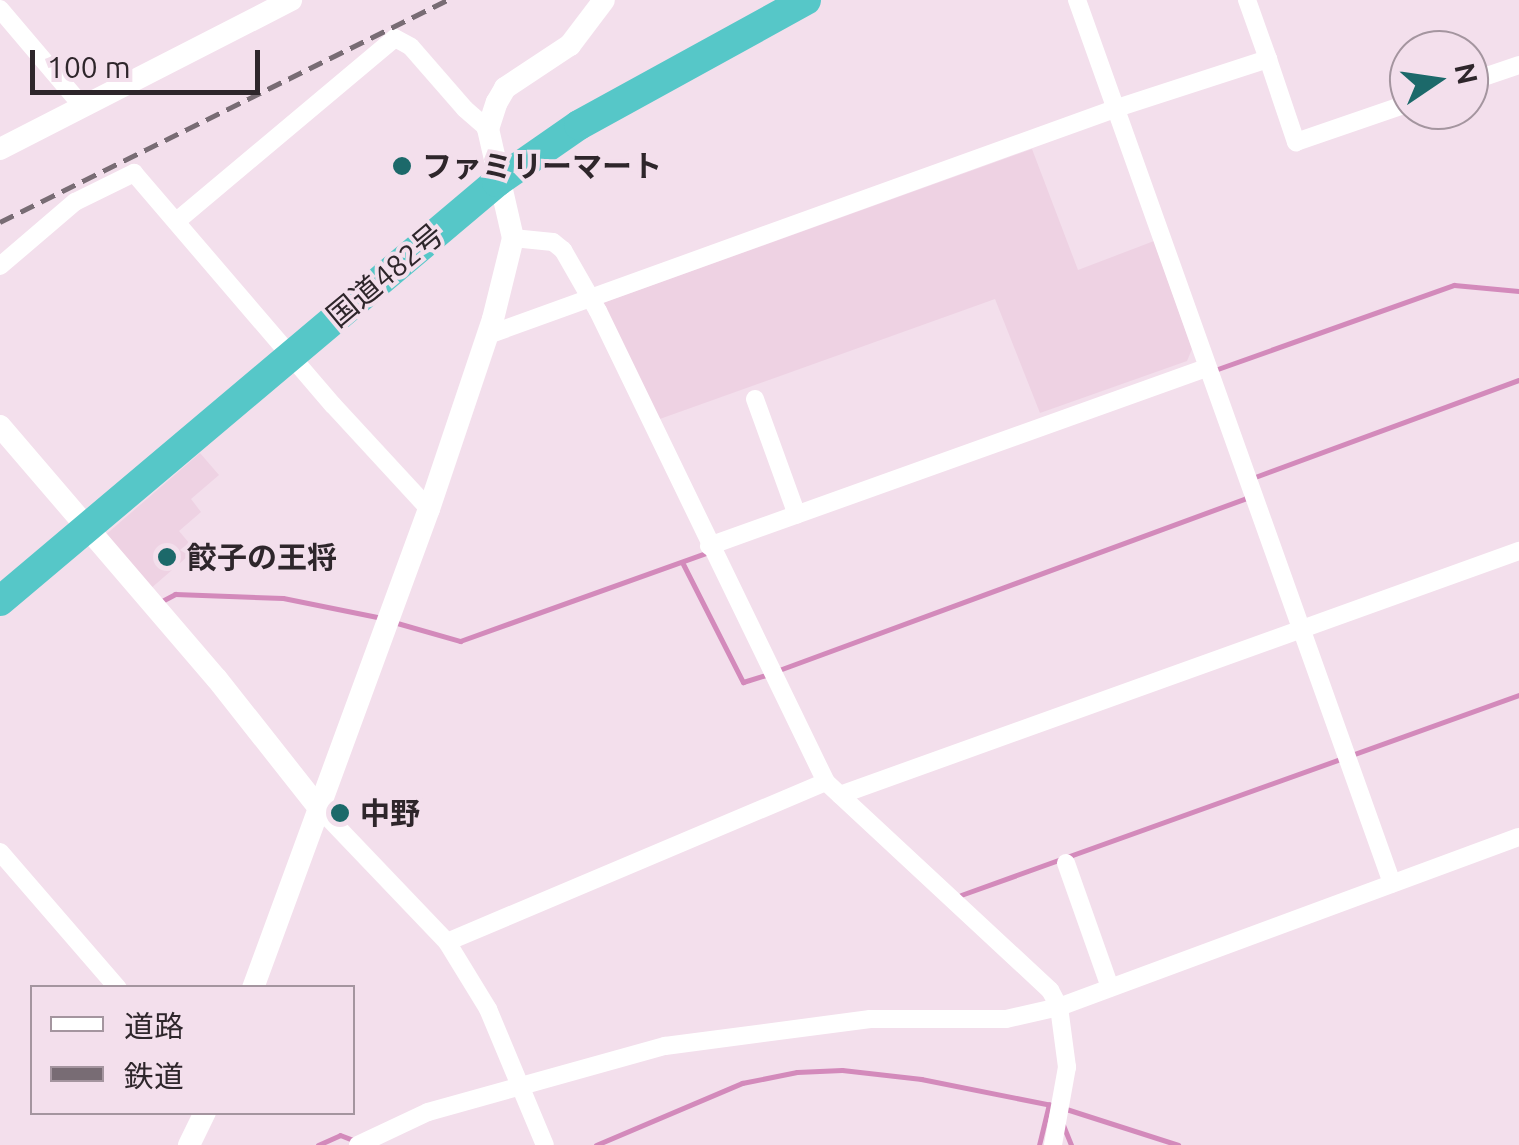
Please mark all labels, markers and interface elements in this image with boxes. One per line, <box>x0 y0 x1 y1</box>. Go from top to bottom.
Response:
scale bar <box>35 30 265 92</box>
north arrow <box>1389 30 1489 130</box>
text: 100 m <box>47 50 131 84</box>
text: N <box>1449 60 1484 87</box>
place label: ファミリーマート <box>422 148 662 184</box>
marker: ファミリーマート <box>391 155 413 177</box>
street label: 国道482号 <box>320 216 450 334</box>
place label: 餃子の王将 <box>187 539 337 575</box>
marker: 餃子の王将 <box>156 546 178 568</box>
place label: 中野 <box>360 795 420 831</box>
marker: 中野 <box>329 802 351 824</box>
legend <box>30 985 355 1115</box>
text: 道路 <box>124 1009 184 1043</box>
text: 鉄道 <box>124 1059 184 1093</box>

